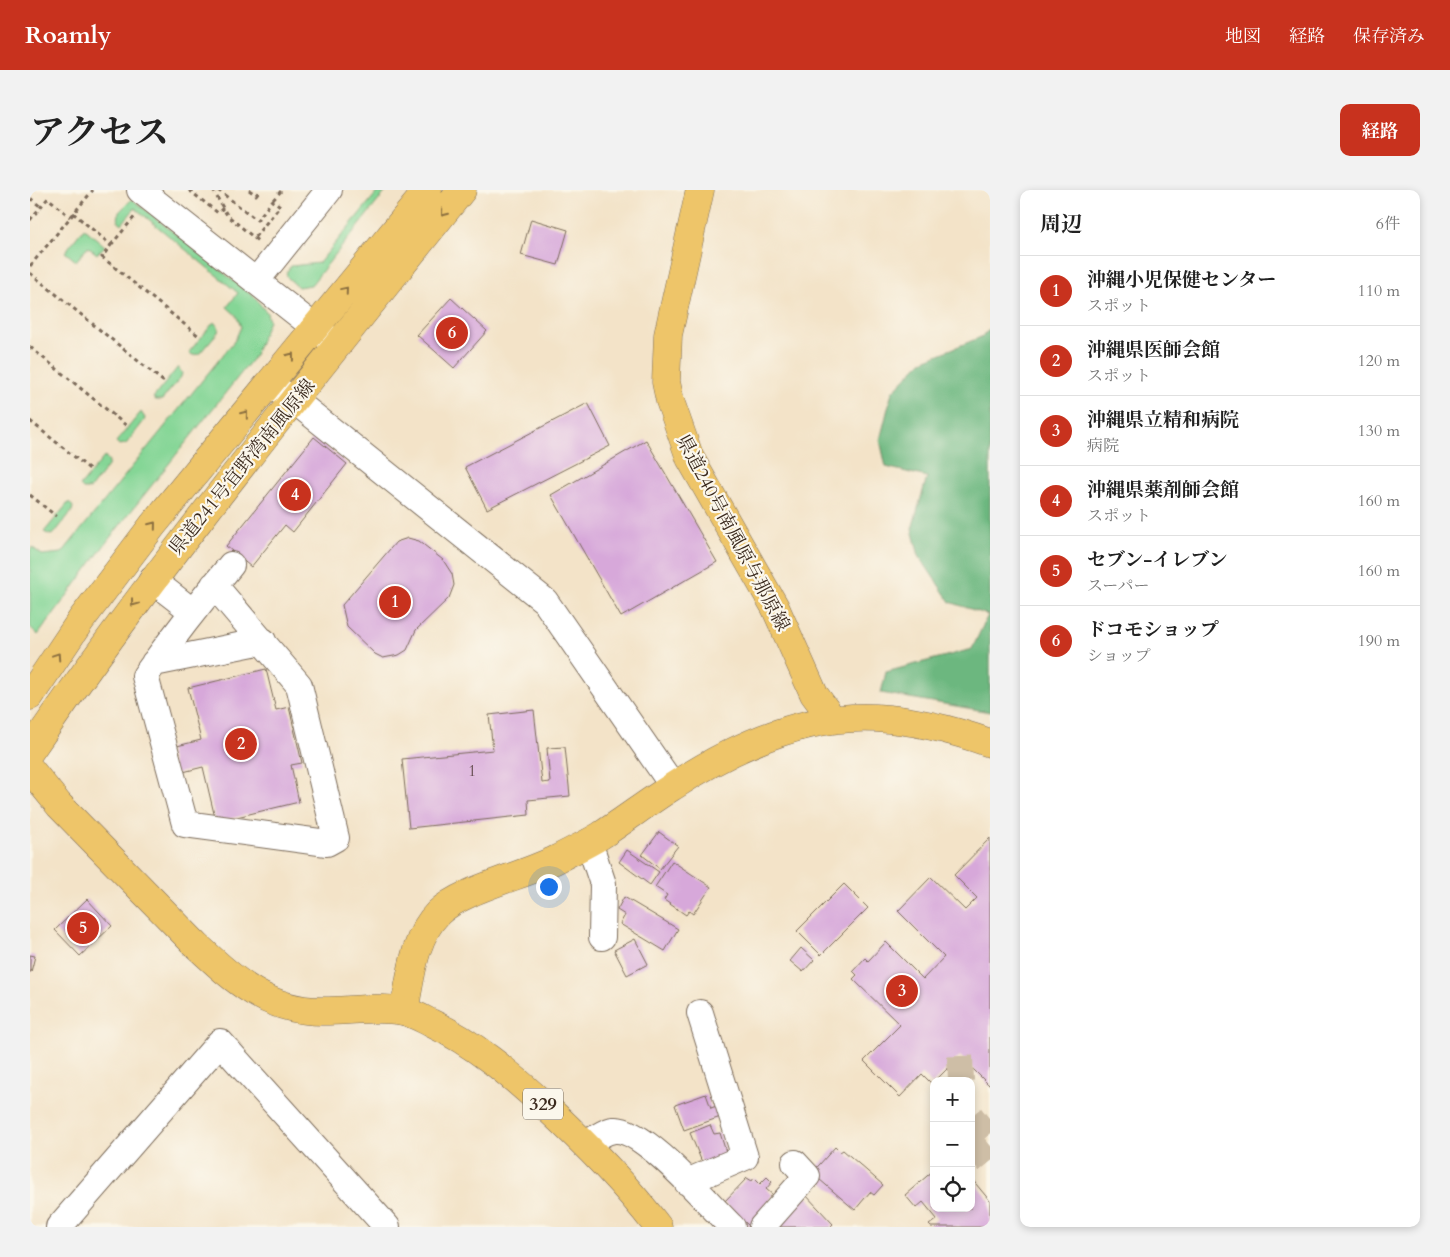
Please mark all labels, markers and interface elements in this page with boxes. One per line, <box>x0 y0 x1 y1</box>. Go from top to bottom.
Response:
text: Roamly <box>25 19 111 52</box>
text: 地図 <box>1225 24 1261 49</box>
text: 経路 <box>1289 24 1325 49</box>
text: 保存済み <box>1353 24 1425 49</box>
button: 経路 <box>1340 104 1420 156</box>
text: アクセス <box>30 109 169 157</box>
one-way arrow <box>441 207 449 216</box>
text: 周辺 <box>1040 210 1082 239</box>
text: 6件 <box>1376 213 1400 235</box>
text: 沖縄小児保健センター <box>1087 267 1276 293</box>
text: 1 <box>1052 280 1060 302</box>
text: 110 m <box>1358 280 1400 302</box>
one-way arrow <box>339 286 348 295</box>
text: スポット <box>1087 295 1151 317</box>
pin: 6 <box>436 314 468 352</box>
text: 沖縄県医師会館 <box>1087 337 1220 363</box>
text: 2 <box>1052 350 1060 372</box>
text: 120 m <box>1358 350 1400 372</box>
one-way arrow <box>286 353 294 362</box>
text: スポット <box>1087 365 1151 387</box>
street label: 県道241号宜野湾南風原線 <box>164 375 320 559</box>
text: 沖縄県立精和病院 <box>1087 407 1239 433</box>
one-way arrow <box>239 411 247 420</box>
text: 3 <box>1052 420 1060 442</box>
text: 130 m <box>1358 420 1400 442</box>
street label: 県道240号南風原与那原線 <box>670 430 796 636</box>
text: 病院 <box>1087 435 1119 457</box>
pin: 4 <box>279 476 311 514</box>
text: 沖縄県薬剤師会館 <box>1087 477 1239 503</box>
text: 4 <box>1052 490 1060 512</box>
text: 160 m <box>1358 490 1400 512</box>
text: スポット <box>1087 505 1151 527</box>
one-way arrow <box>148 522 156 531</box>
text: セブン-イレブン <box>1087 547 1228 573</box>
text: 5 <box>1052 560 1060 582</box>
text: 160 m <box>1358 560 1400 582</box>
text: スーパー <box>1087 575 1149 597</box>
pin: 1 <box>379 583 411 621</box>
one-way arrow <box>132 597 140 606</box>
text: ドコモショップ <box>1087 617 1219 643</box>
text: 6 <box>1052 630 1060 652</box>
text: 190 m <box>1358 630 1400 652</box>
text: ショップ <box>1087 645 1151 667</box>
one-way arrow <box>51 652 60 661</box>
pin: 2 <box>225 725 257 763</box>
house number: 1 <box>468 760 476 782</box>
your location <box>536 874 562 900</box>
pin: 5 <box>67 909 99 947</box>
pin: 3 <box>886 972 918 1010</box>
map controls <box>930 1077 975 1212</box>
button: + <box>930 1077 975 1122</box>
road number: 329 <box>523 1089 563 1120</box>
button: − <box>930 1122 975 1167</box>
button: locate <box>930 1167 975 1212</box>

